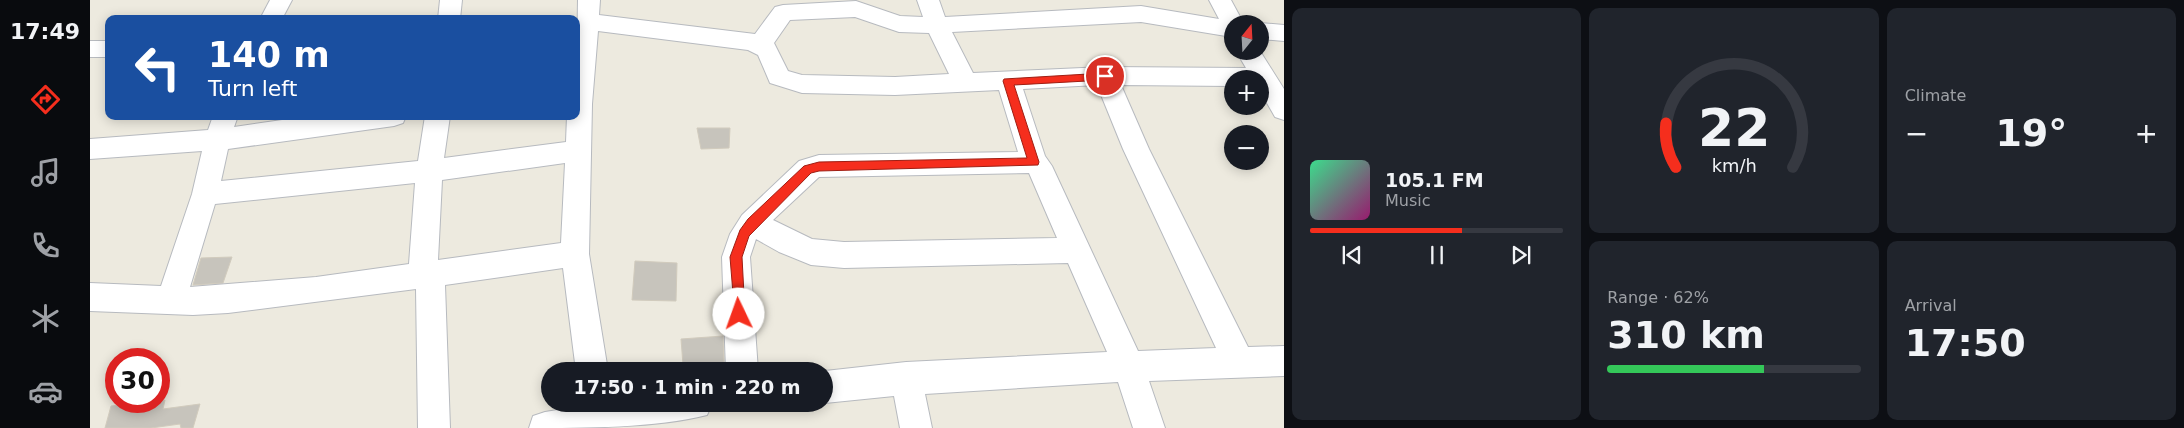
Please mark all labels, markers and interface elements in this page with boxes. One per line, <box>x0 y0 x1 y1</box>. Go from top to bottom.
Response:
north arrow <box>1224 15 1269 60</box>
map controls <box>1224 15 1269 170</box>
text: 17:49 <box>10 19 80 44</box>
icon: left <box>125 35 190 100</box>
text: 140 m <box>208 35 330 75</box>
pin <box>1084 55 1126 97</box>
icon: arrive <box>1091 62 1119 90</box>
button: + <box>1224 70 1269 115</box>
text: Turn left <box>208 76 297 101</box>
icon: directions <box>28 82 63 117</box>
text: Climate <box>1905 86 1966 105</box>
text: 22 <box>1698 98 1770 158</box>
text: 19° <box>1995 111 2067 155</box>
text: − <box>1905 117 1928 150</box>
text: + <box>2135 117 2158 150</box>
button: − <box>1224 125 1269 170</box>
icon: music <box>28 155 63 190</box>
text: km/h <box>1711 155 1757 176</box>
text: 105.1 FM <box>1385 169 1484 191</box>
text: Music <box>1385 191 1431 210</box>
icon: phone <box>28 228 63 263</box>
icon: previous <box>1338 241 1366 269</box>
icon: pause <box>1423 241 1451 269</box>
icon: next <box>1507 241 1535 269</box>
position arrow <box>712 287 764 339</box>
text: Range · 62% <box>1607 288 1709 307</box>
text: Arrival <box>1905 296 1957 315</box>
icon: climate <box>28 301 63 336</box>
text: 310 km <box>1607 313 1765 357</box>
text: 17:50 <box>1905 321 2026 365</box>
speed limit sign: 30 <box>105 348 170 413</box>
icon: car <box>28 374 63 409</box>
text: 17:50 · 1 min · 220 m <box>573 376 801 398</box>

